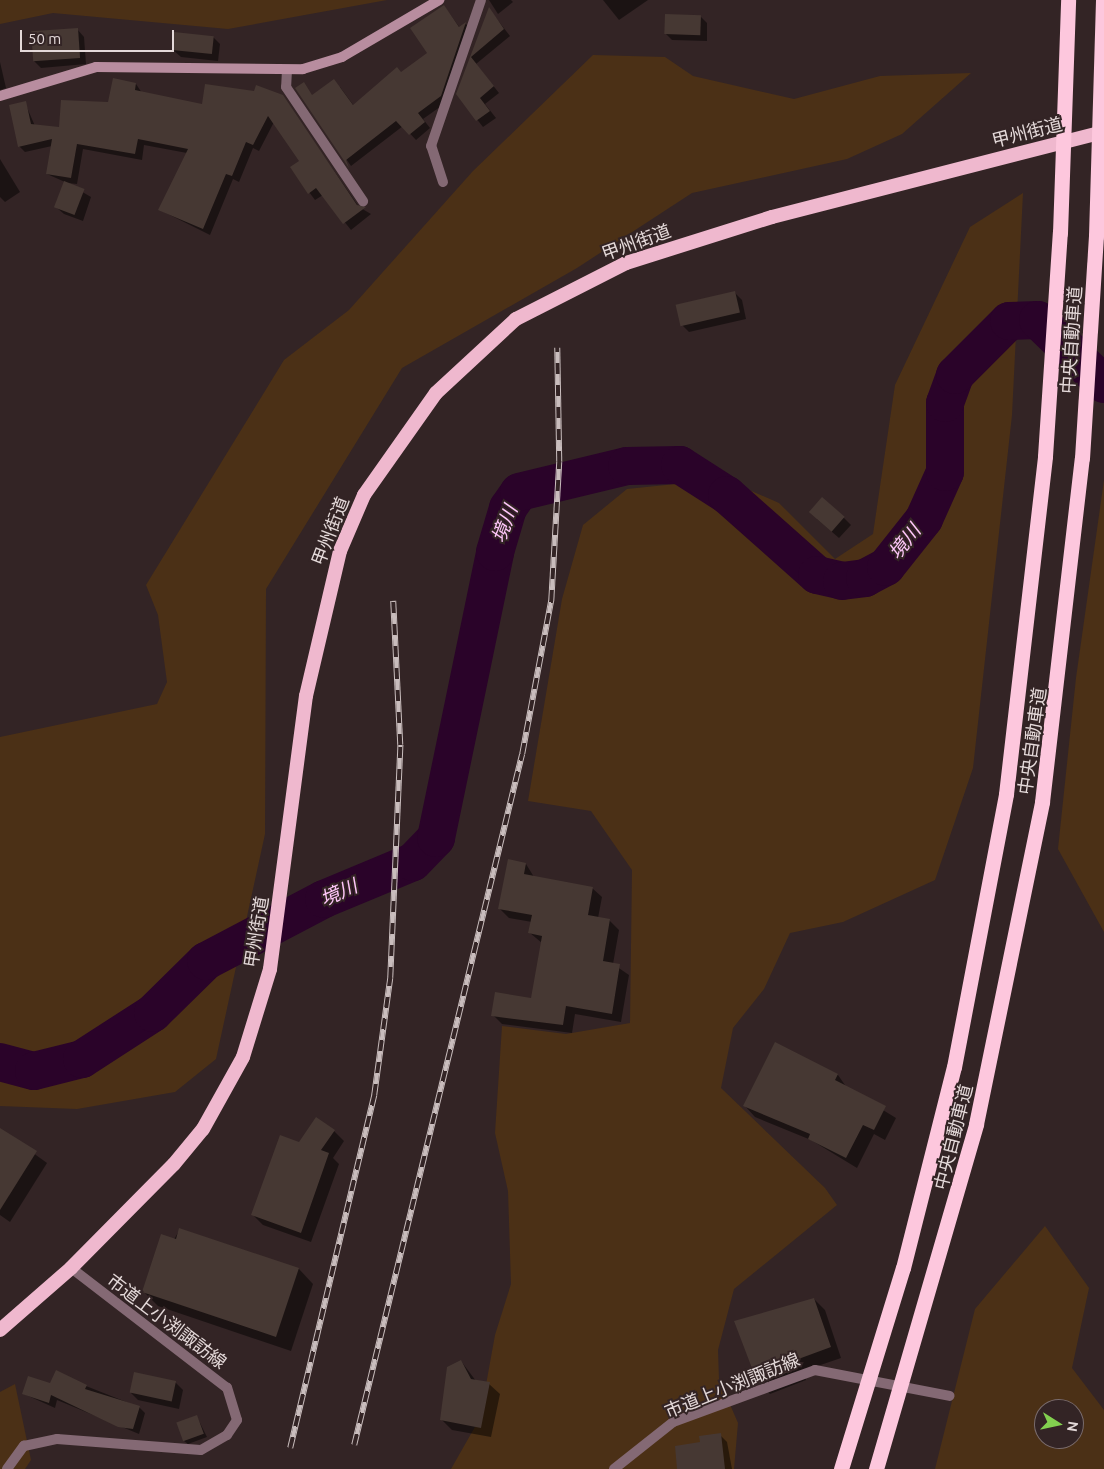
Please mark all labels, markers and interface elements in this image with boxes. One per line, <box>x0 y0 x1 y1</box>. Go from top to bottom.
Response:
scale bar <box>22 20 176 52</box>
text: 50 m <box>28 30 61 47</box>
street label: 甲州街道 <box>989 113 1065 151</box>
street label: 甲州街道 <box>598 220 674 264</box>
street label: 中央自動車道 <box>1056 285 1086 395</box>
street label: 甲州街道 <box>307 494 353 568</box>
water label: 境川 <box>488 502 522 546</box>
water label: 境川 <box>884 520 926 564</box>
street label: 中央自動車道 <box>1014 686 1050 796</box>
water label: 境川 <box>317 875 361 911</box>
street label: 甲州街道 <box>240 895 272 969</box>
street label: 中央自動車道 <box>929 1082 977 1192</box>
street label: 市道上小渕諏訪線 <box>103 1269 231 1373</box>
street label: 市道上小渕諏訪線 <box>661 1348 803 1422</box>
north arrow <box>1034 1399 1084 1449</box>
text: N <box>1064 1420 1082 1433</box>

